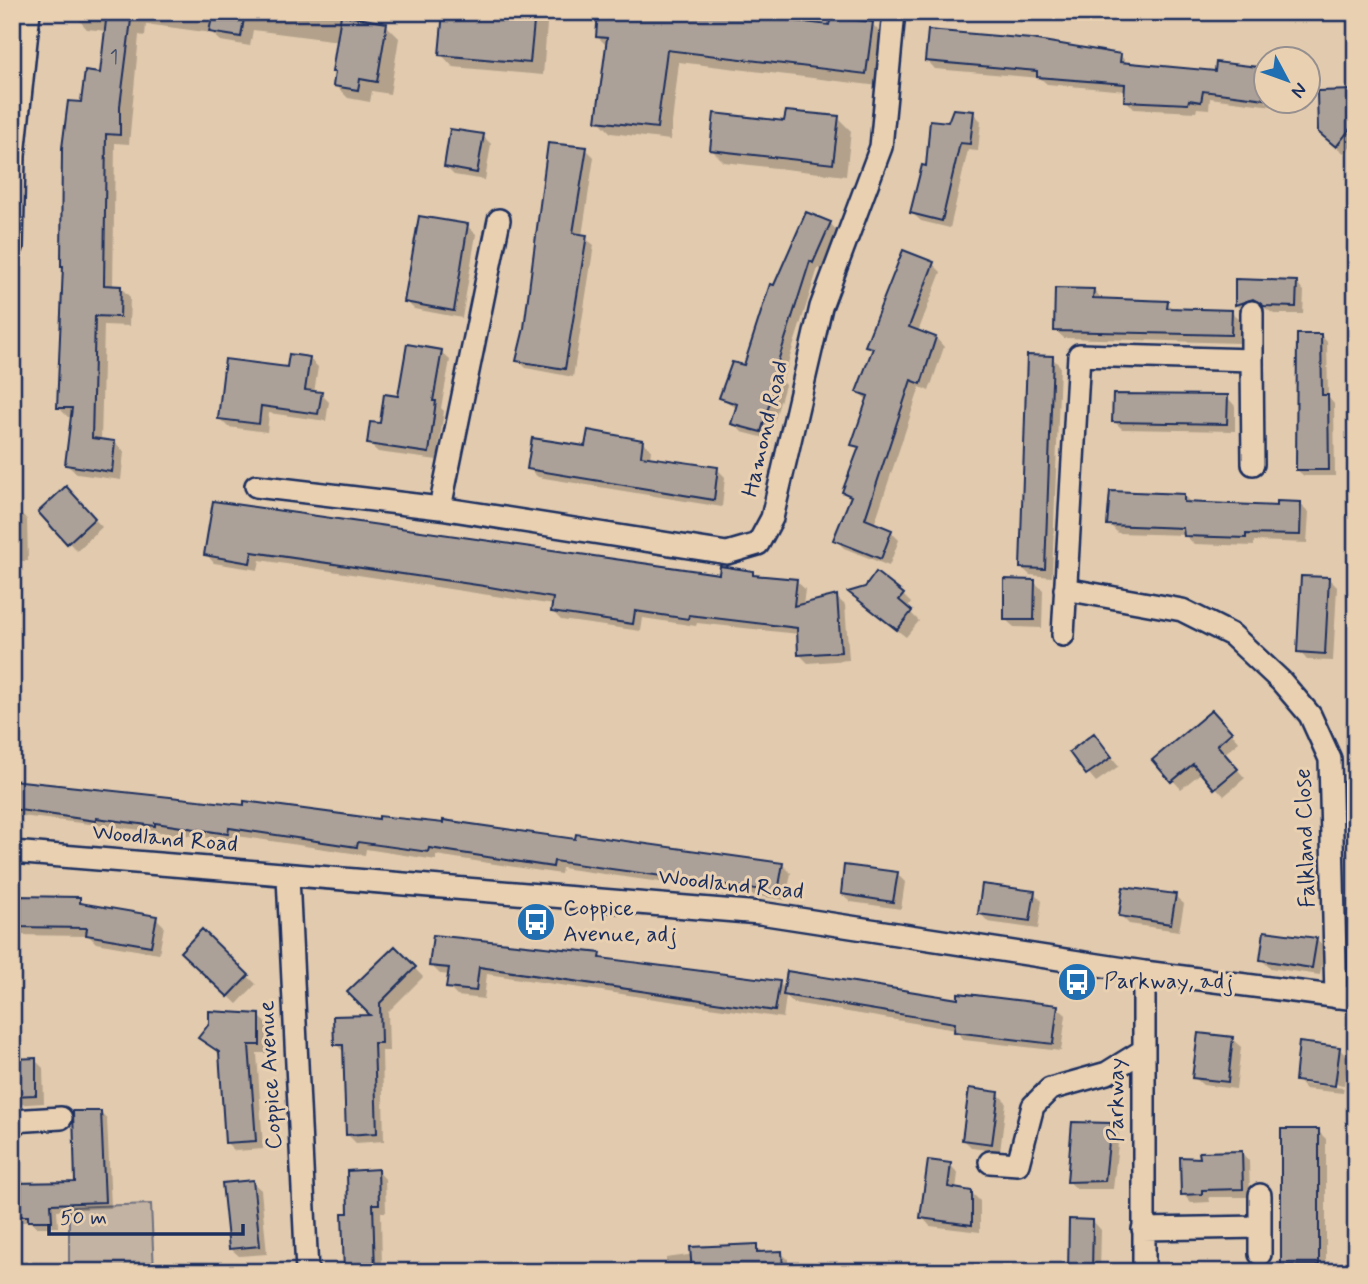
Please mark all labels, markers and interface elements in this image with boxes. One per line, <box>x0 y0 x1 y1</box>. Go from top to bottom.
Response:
house number: 1 <box>110 45 118 70</box>
north arrow <box>1252 46 1322 116</box>
text: N <box>1285 77 1312 103</box>
street label: Hamond Road <box>736 358 796 500</box>
street label: Falkland Close <box>1289 768 1323 908</box>
street label: Woodland Road <box>91 818 239 860</box>
street label: Woodland Road <box>657 862 805 908</box>
place label: Coppice Avenue, adj <box>563 894 677 950</box>
bus stop icon: Coppice Avenue, adj <box>515 901 557 943</box>
bus stop icon: Parkway, adj <box>1056 961 1098 1003</box>
place label: Parkway, adj <box>1104 967 1233 997</box>
street label: Coppice Avenue <box>252 1000 290 1150</box>
street label: Parkway <box>1102 1058 1132 1142</box>
scale bar <box>49 1193 243 1237</box>
text: 50 m <box>60 1204 107 1232</box>

